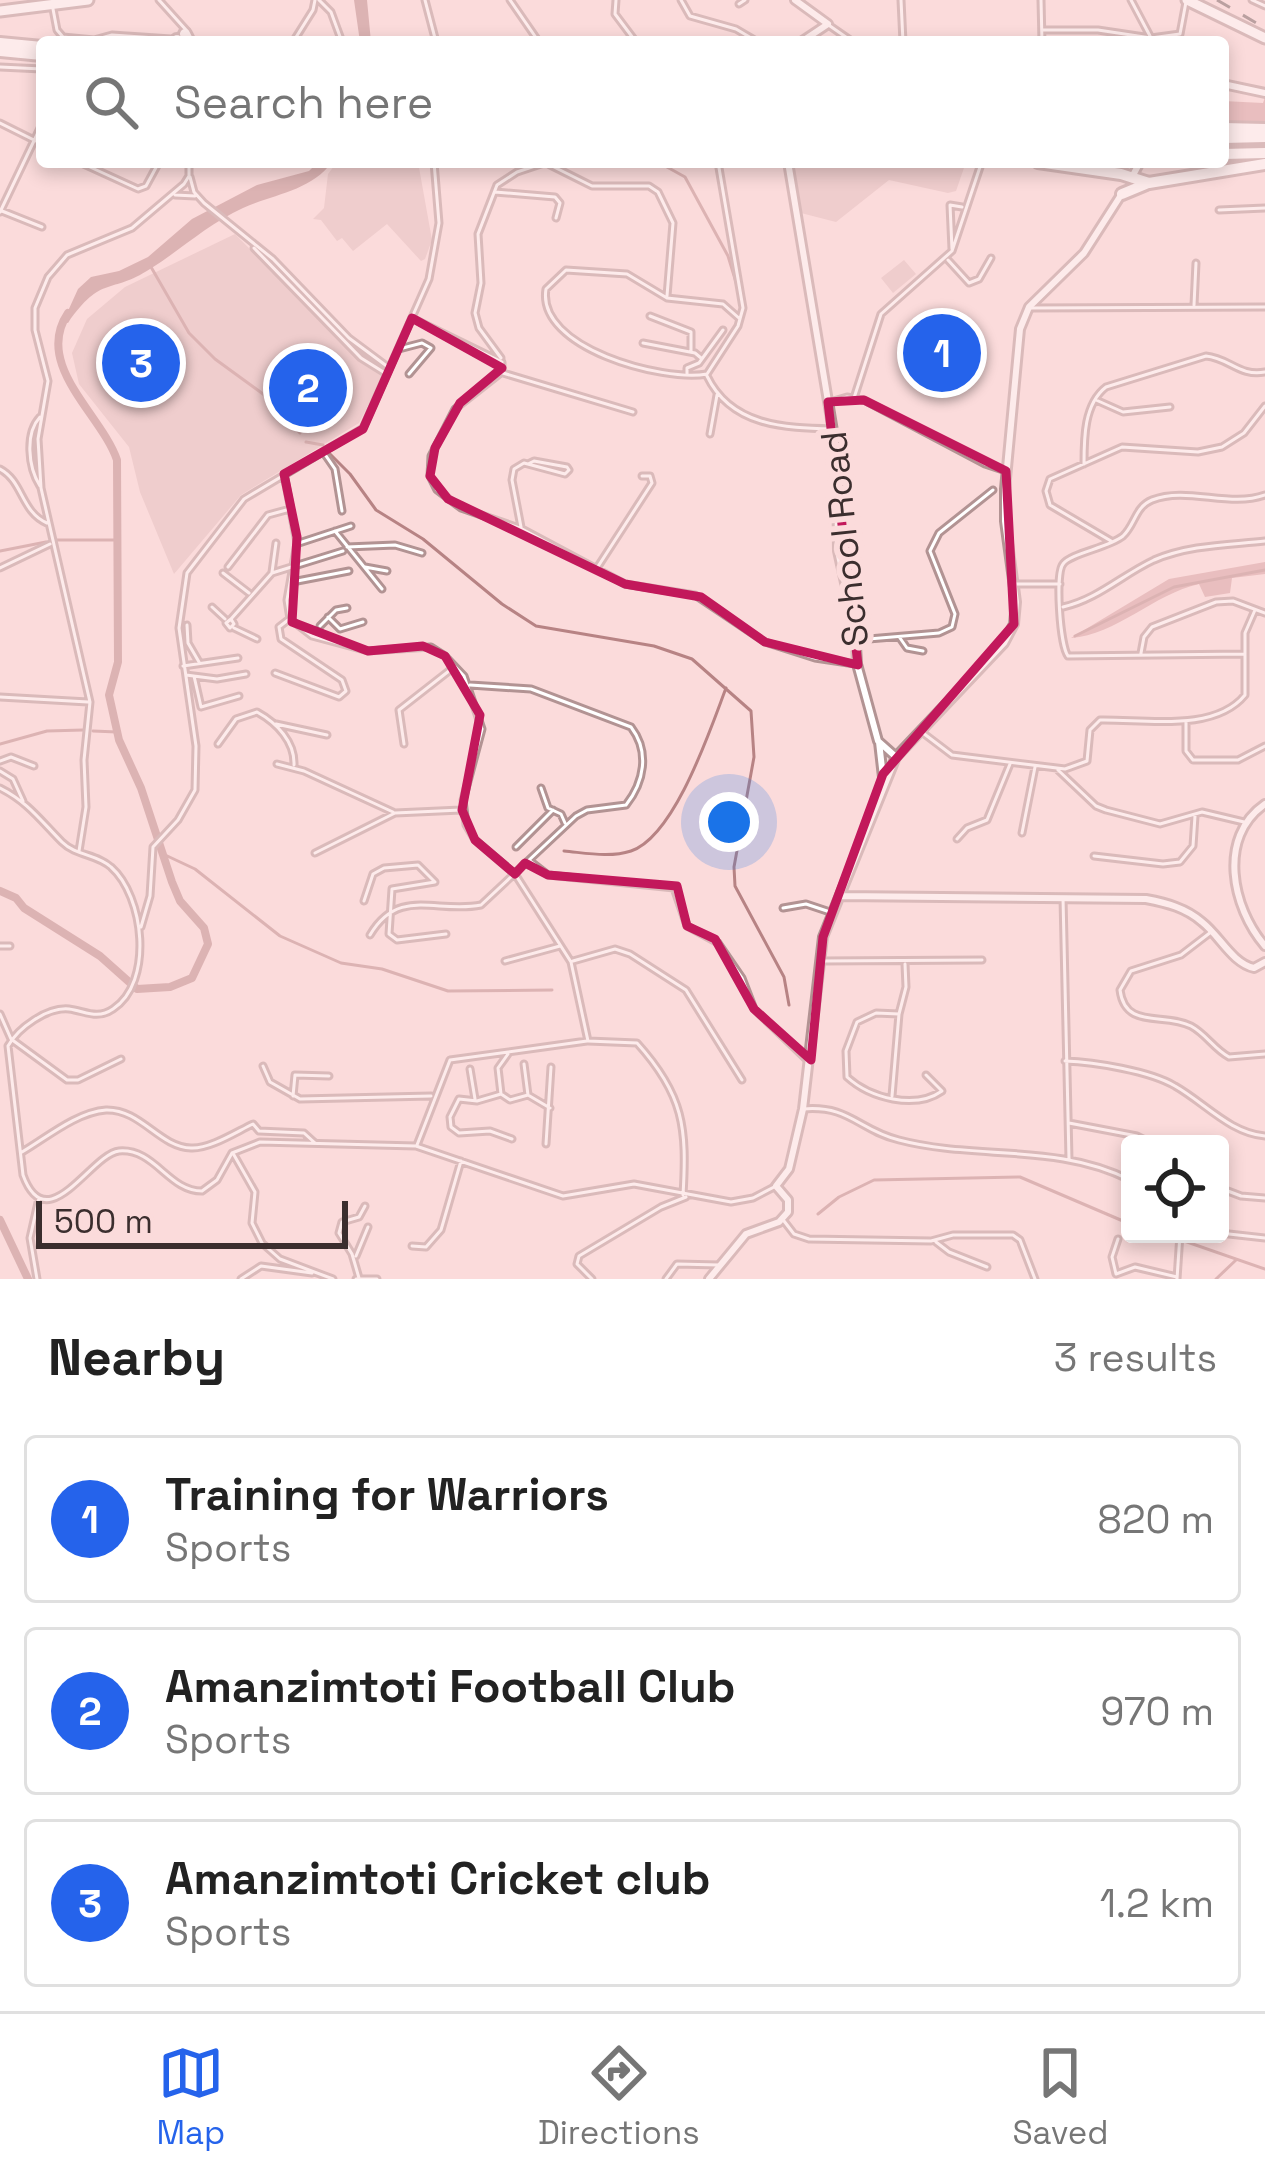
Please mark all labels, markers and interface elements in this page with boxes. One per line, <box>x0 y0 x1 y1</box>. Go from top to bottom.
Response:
search box <box>36 36 1229 168</box>
icon: search <box>78 69 144 135</box>
text: Search here <box>174 74 433 131</box>
pin: 1 <box>903 308 981 398</box>
pin: 3 <box>102 318 180 408</box>
pin: 2 <box>269 343 347 433</box>
street label: School Road <box>811 429 879 649</box>
your location <box>699 792 759 852</box>
map controls <box>1121 1135 1229 1243</box>
button: locate <box>1121 1135 1229 1243</box>
scale bar <box>36 1195 348 1248</box>
text: 500 m <box>54 1201 153 1243</box>
text: Nearby <box>48 1325 225 1390</box>
text: 3 results <box>1054 1333 1217 1382</box>
text: Training for Warriors <box>165 1466 609 1523</box>
text: 1 <box>81 1495 99 1544</box>
text: 820 m <box>1098 1495 1214 1544</box>
text: Sports <box>165 1523 291 1572</box>
text: Amanzimtoti Football Club <box>165 1658 735 1715</box>
text: 2 <box>78 1687 102 1736</box>
text: 970 m <box>1101 1687 1214 1736</box>
text: Sports <box>165 1715 291 1764</box>
text: Amanzimtoti Cricket club <box>165 1850 710 1907</box>
text: 3 <box>78 1879 102 1928</box>
text: 1.2 km <box>1100 1879 1214 1928</box>
text: Sports <box>165 1907 291 1956</box>
tab: Map <box>156 2040 225 2154</box>
tab: Directions <box>538 2040 700 2154</box>
tab: Saved <box>1012 2040 1109 2154</box>

